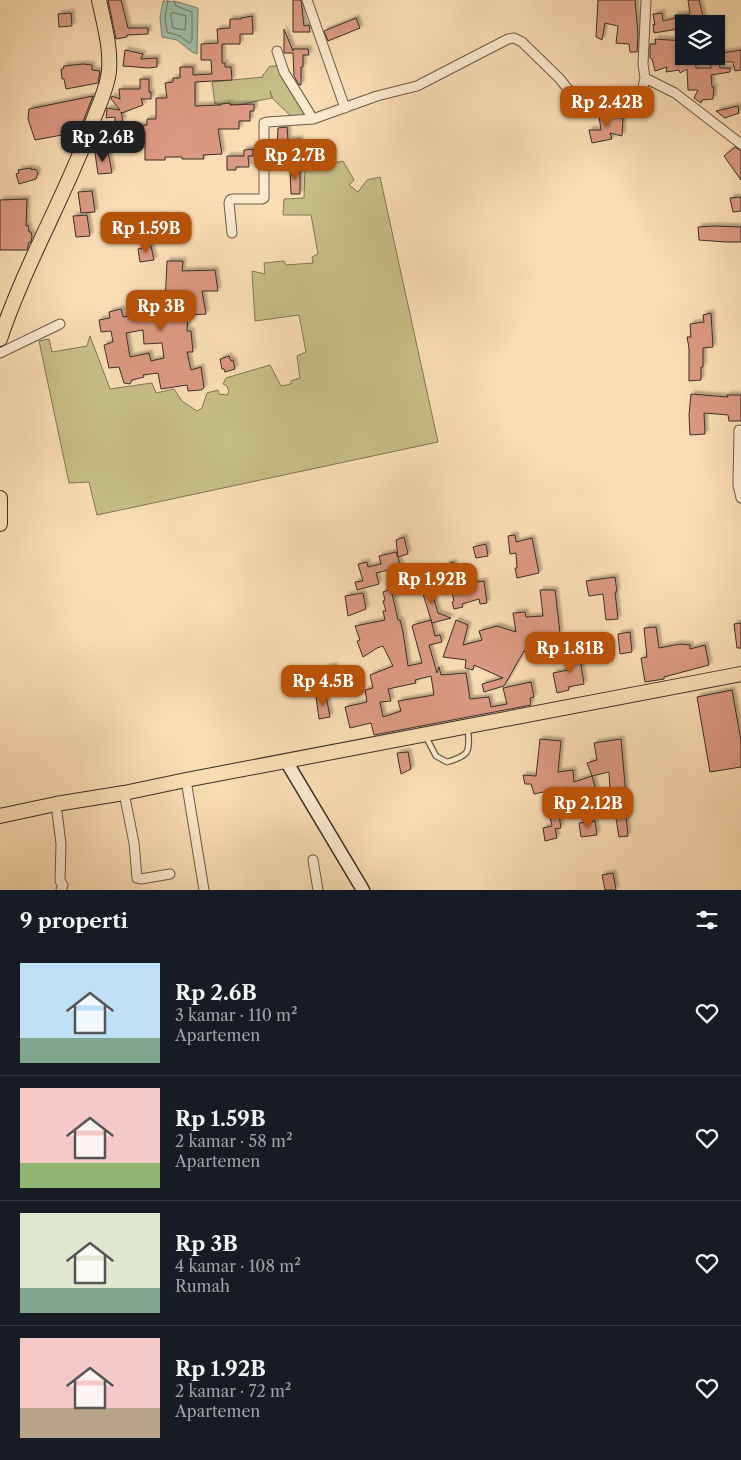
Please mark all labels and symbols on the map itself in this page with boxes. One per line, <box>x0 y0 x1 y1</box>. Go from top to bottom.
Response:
pin: Rp 2.42B <box>555 86 659 128</box>
pin: Rp 2.6B <box>57 120 149 163</box>
pin: Rp 2.7B <box>249 138 341 181</box>
pin: Rp 1.59B <box>94 212 198 254</box>
pin: Rp 3B <box>126 290 196 332</box>
pin: Rp 1.92B <box>380 562 484 605</box>
pin: Rp 1.81B <box>518 632 622 674</box>
pin: Rp 4.5B <box>277 664 369 707</box>
pin: Rp 2.12B <box>536 786 640 829</box>

